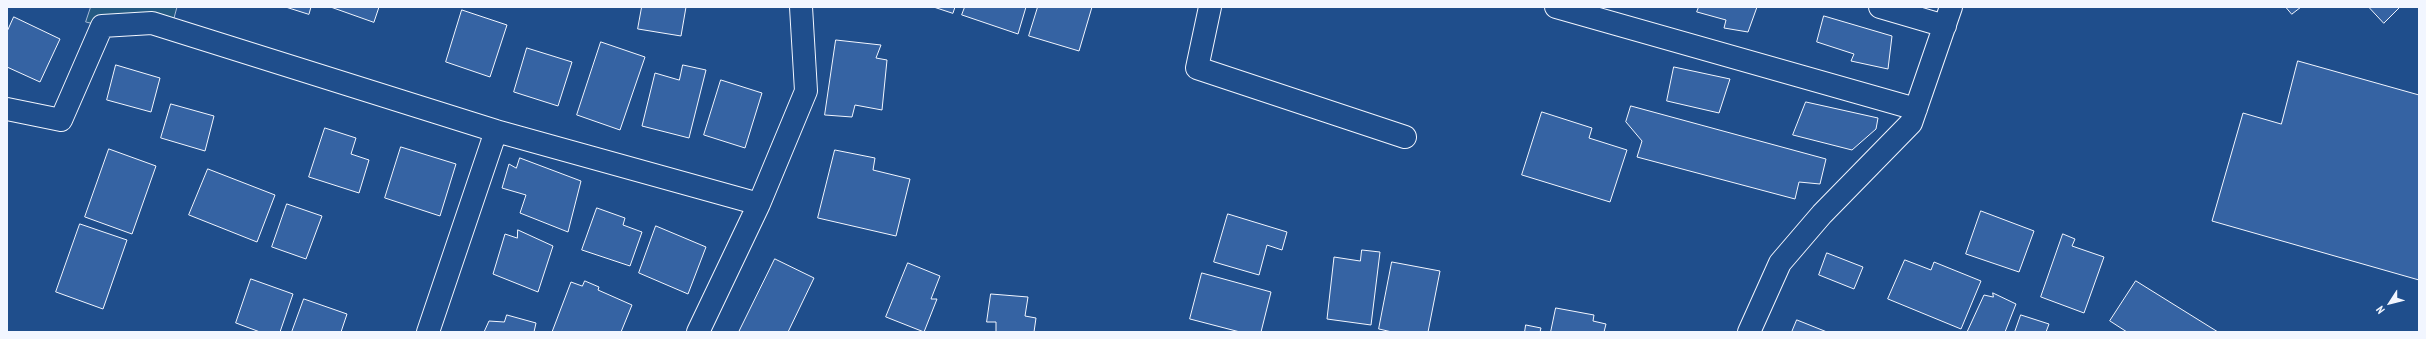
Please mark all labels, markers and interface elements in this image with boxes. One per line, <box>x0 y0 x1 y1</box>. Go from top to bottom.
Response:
north arrow <box>2370 283 2410 323</box>
text: N <box>2373 304 2388 317</box>

